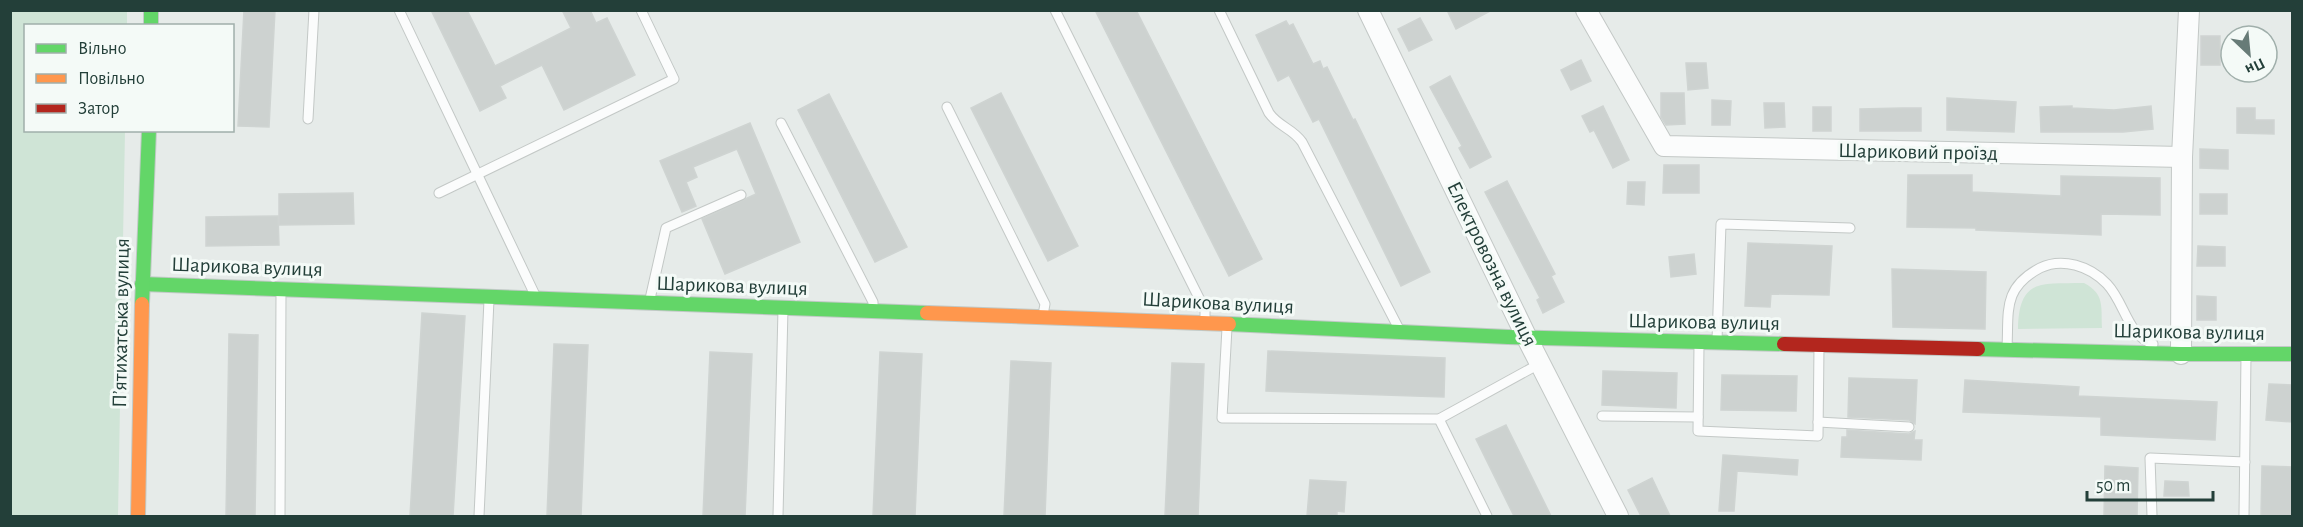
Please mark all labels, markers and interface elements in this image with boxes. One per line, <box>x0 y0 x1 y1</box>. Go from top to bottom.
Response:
legend <box>24 24 234 132</box>
north arrow <box>2219 24 2279 84</box>
text: Вільно <box>78 40 126 58</box>
text: Пн <box>2243 55 2267 78</box>
text: Повільно <box>78 70 145 88</box>
text: Затор <box>78 100 119 118</box>
street label: Шариковий проїзд <box>1838 140 1998 164</box>
street label: Електровозна вулиця <box>1443 178 1541 350</box>
street label: П’ятихатська вулиця <box>109 238 133 408</box>
street label: Шарикова вулиця <box>171 254 323 280</box>
street label: Шарикова вулиця <box>656 273 808 299</box>
street label: Шарикова вулиця <box>1142 289 1294 317</box>
street label: Шарикова вулиця <box>1628 310 1780 334</box>
street label: Шарикова вулиця <box>2113 320 2265 344</box>
scale bar <box>2087 464 2213 502</box>
text: 50 m <box>2096 477 2130 495</box>

